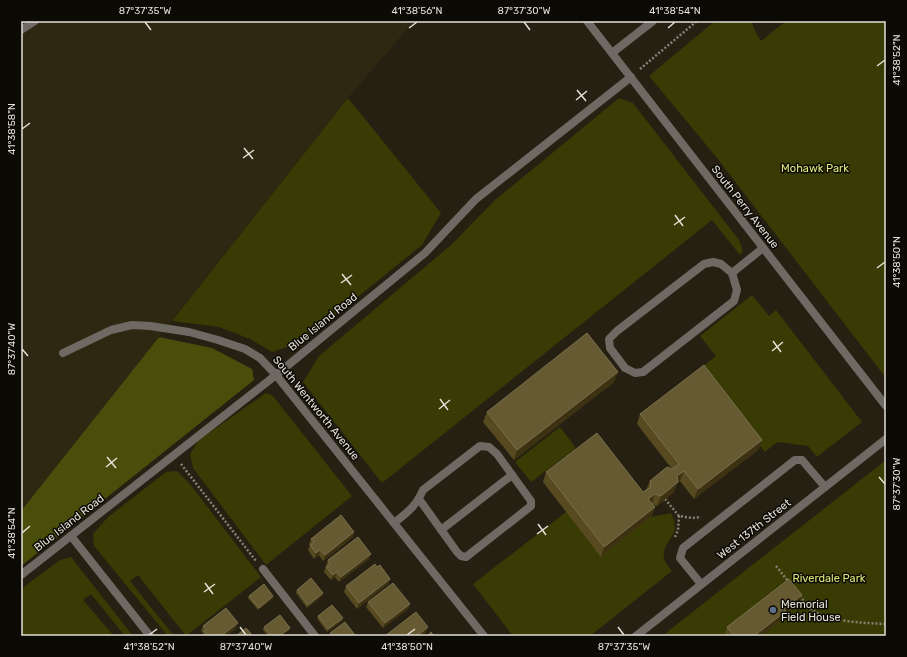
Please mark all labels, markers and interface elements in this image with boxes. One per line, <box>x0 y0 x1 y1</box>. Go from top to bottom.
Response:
text: 87°37'35"W <box>119 5 171 17</box>
text: 41°38'56"N <box>391 5 443 17</box>
text: 87°37'30"W <box>498 5 550 17</box>
text: 41°38'54"N <box>649 5 701 17</box>
text: 41°38'52"N <box>891 34 903 86</box>
text: 41°38'58"N <box>6 103 18 155</box>
park label: Mohawk Park <box>781 162 849 175</box>
street label: South Perry Avenue <box>709 163 781 251</box>
text: 41°38'50"N <box>891 236 903 288</box>
street label: Blue Island Road <box>286 290 360 354</box>
text: 87°37'40"W <box>6 323 18 375</box>
street label: South Wentworth Avenue <box>270 353 362 463</box>
text: 87°37'30"W <box>891 458 903 510</box>
street label: Blue Island Road <box>32 492 106 554</box>
street label: West 137th Street <box>715 496 794 562</box>
text: 41°38'54"N <box>6 507 18 559</box>
park label: Riverdale Park <box>792 572 866 585</box>
place label: Memorial Field House <box>781 598 841 624</box>
marker: Memorial Field House <box>768 605 778 615</box>
text: 41°38'52"N <box>123 641 175 653</box>
text: 87°37'40"W <box>220 641 272 653</box>
text: 41°38'50"N <box>381 641 433 653</box>
text: 87°37'35"W <box>598 641 650 653</box>

